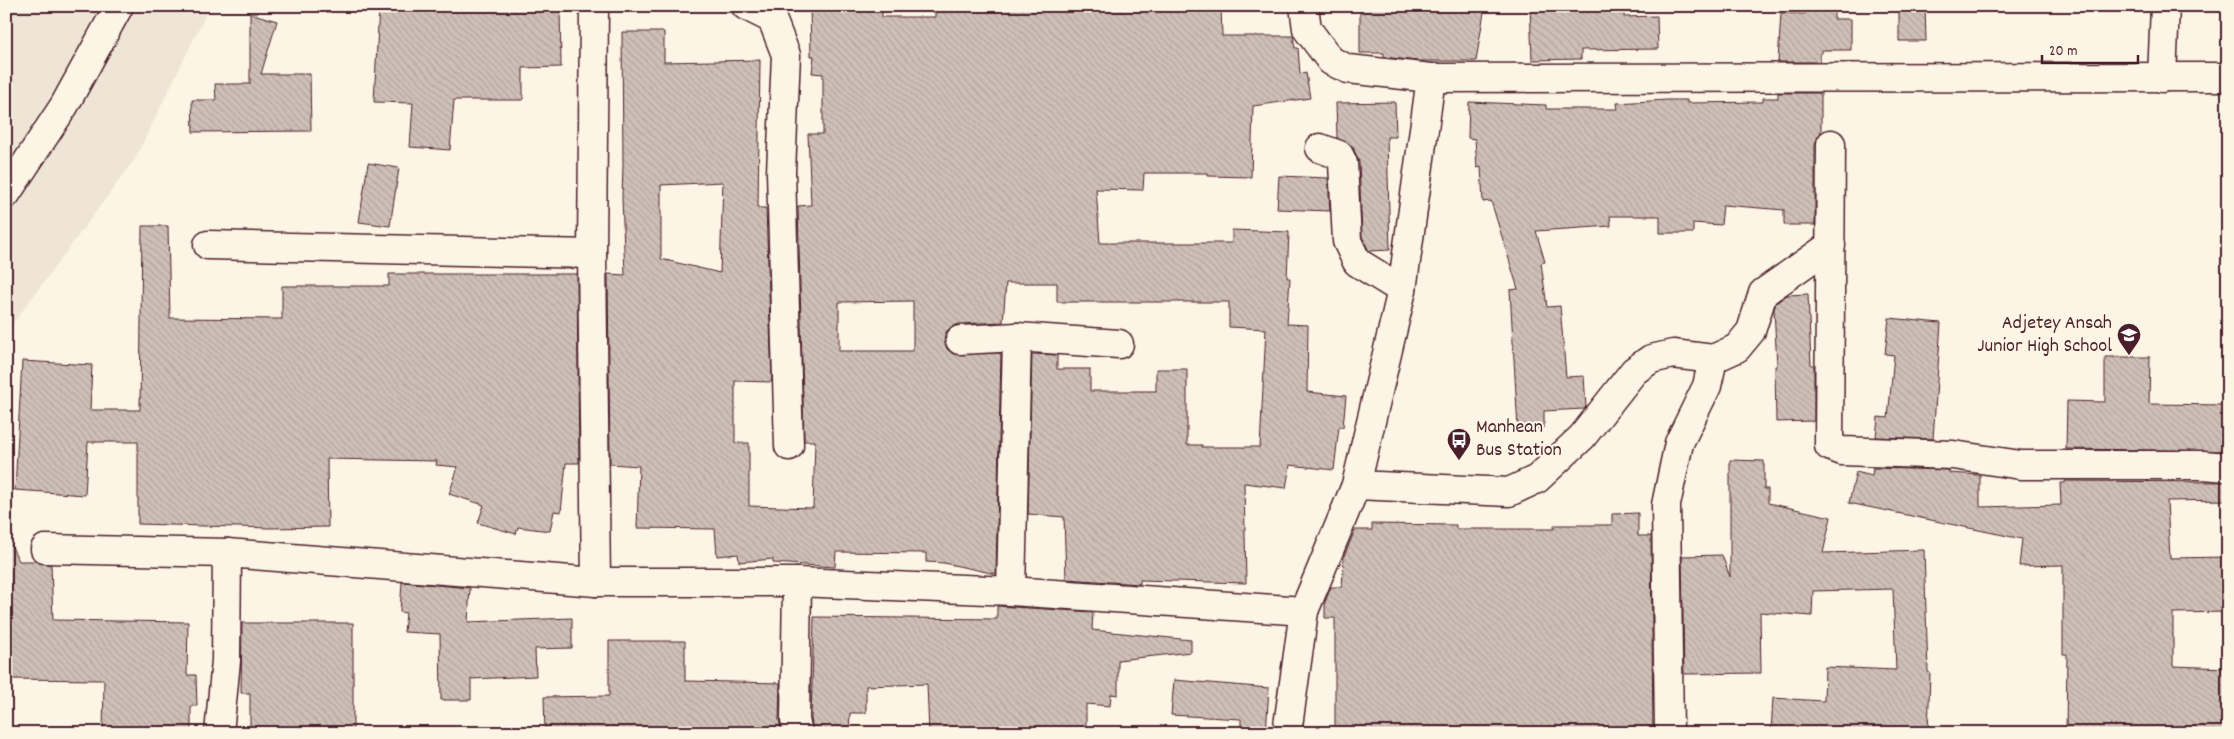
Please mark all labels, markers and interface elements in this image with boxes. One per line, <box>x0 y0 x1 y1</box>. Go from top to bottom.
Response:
scale bar <box>2042 32 2138 64</box>
text: 20 m <box>2049 41 2077 63</box>
place label: Adjetey Ansah Junior High School <box>1977 310 2112 361</box>
school or university icon: Adjetey Ansah Junior High School <box>2116 322 2142 356</box>
place label: Manhean Bus Station <box>1476 414 1562 465</box>
bus stop icon: Manhean Bus Station <box>1446 427 1472 461</box>

